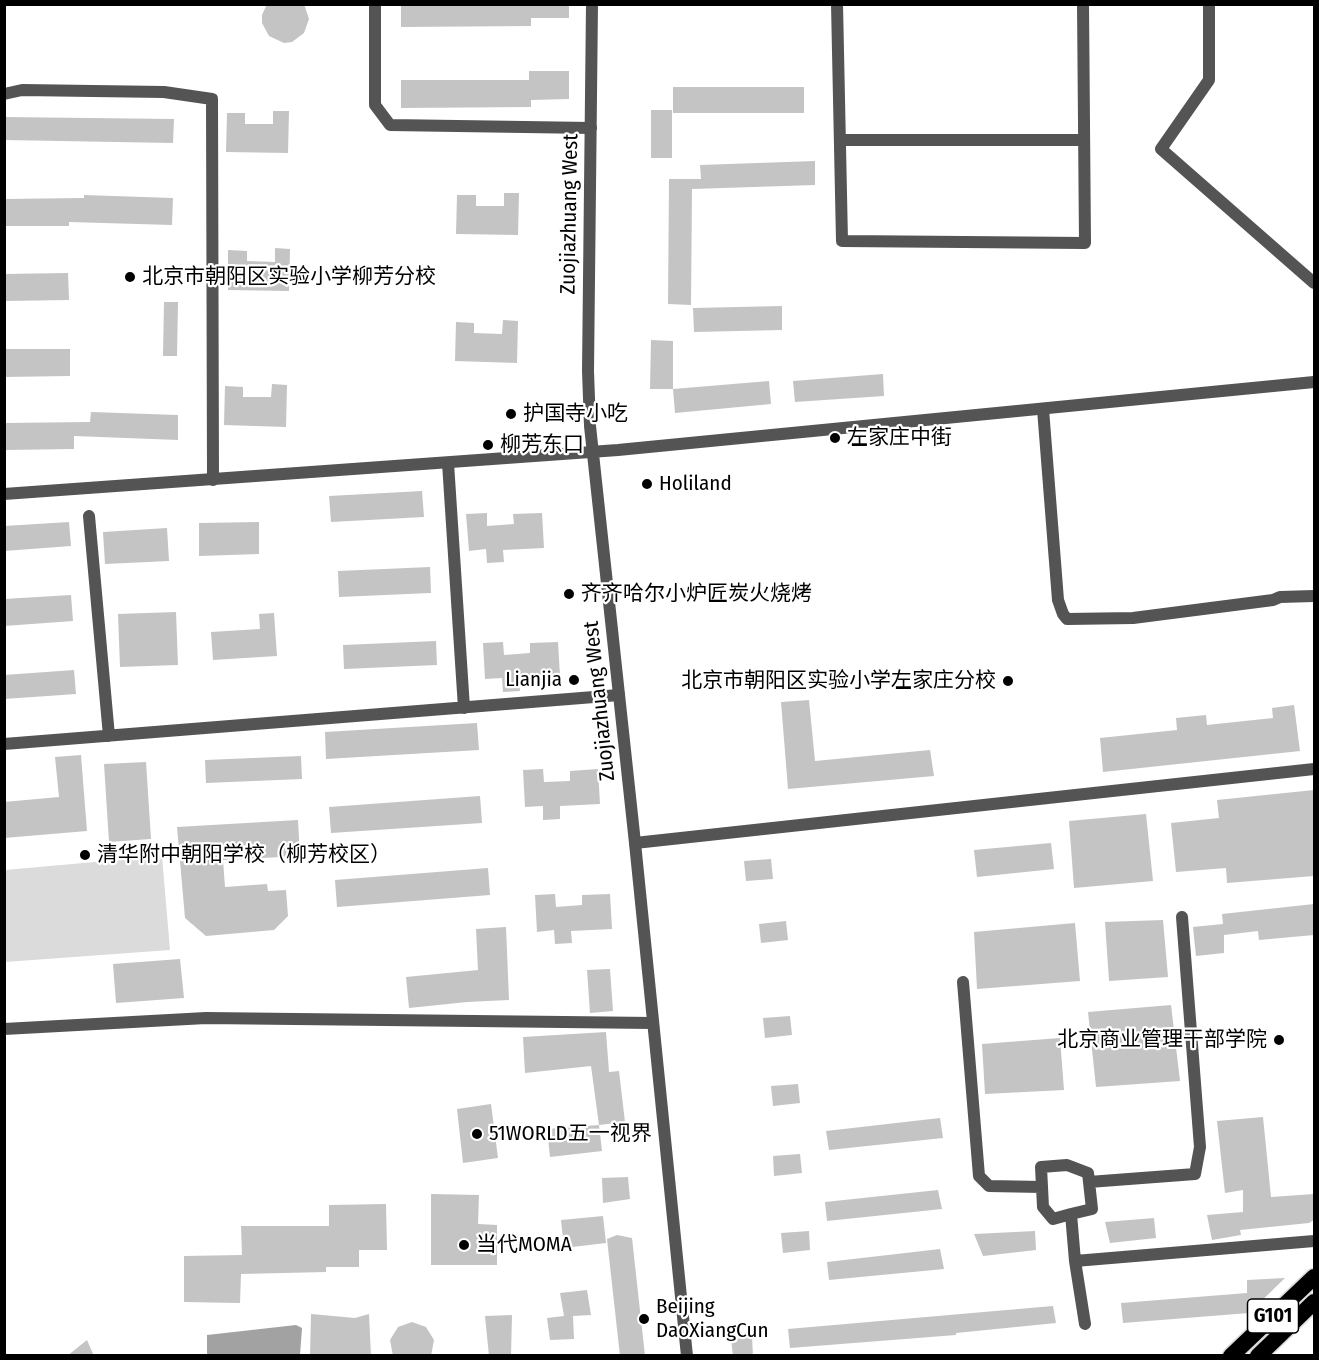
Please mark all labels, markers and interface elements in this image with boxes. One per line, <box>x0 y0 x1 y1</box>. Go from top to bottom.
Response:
street label: Zuojiazhuang West <box>556 133 584 295</box>
place label: 北京市朝阳区实验小学柳芳分校 <box>142 264 436 290</box>
marker: 北京市朝阳区实验小学柳芳分校 <box>123 270 137 284</box>
place label: 护国寺小吃 <box>523 401 628 427</box>
marker: 护国寺小吃 <box>504 407 518 421</box>
place label: 左家庄中街 <box>847 425 952 451</box>
marker: 左家庄中街 <box>828 431 842 445</box>
place label: 柳芳东口 <box>500 432 584 458</box>
marker: 柳芳东口 <box>481 438 495 452</box>
place label: Holiland <box>659 471 732 497</box>
marker: Holiland <box>640 477 654 491</box>
place label: 齐齐哈尔小炉匠炭火烧烤 <box>581 581 812 607</box>
marker: 齐齐哈尔小炉匠炭火烧烤 <box>562 587 576 601</box>
street label: Zuojiazhuang West <box>579 620 621 782</box>
place label: Lianjia <box>505 667 562 693</box>
place label: 北京市朝阳区实验小学左家庄分校 <box>681 668 996 694</box>
marker: Lianjia <box>567 673 581 687</box>
marker: 北京市朝阳区实验小学左家庄分校 <box>1001 674 1015 688</box>
place label: 清华附中朝阳学校（柳芳校区） <box>97 842 391 868</box>
marker: 清华附中朝阳学校（柳芳校区） <box>78 848 92 862</box>
place label: 北京商业管理干部学院 <box>1057 1027 1267 1053</box>
marker: 北京商业管理干部学院 <box>1272 1033 1286 1047</box>
place label: 51WORLD五一视界 <box>489 1121 652 1147</box>
marker: 51WORLD五一视界 <box>470 1127 484 1141</box>
place label: 当代MOMA <box>476 1232 572 1258</box>
marker: 当代MOMA <box>457 1238 471 1252</box>
place label: Beijing DaoXiangCun <box>656 1294 768 1344</box>
road number: G101 <box>1248 1299 1298 1333</box>
marker: Beijing DaoXiangCun <box>637 1312 651 1326</box>

